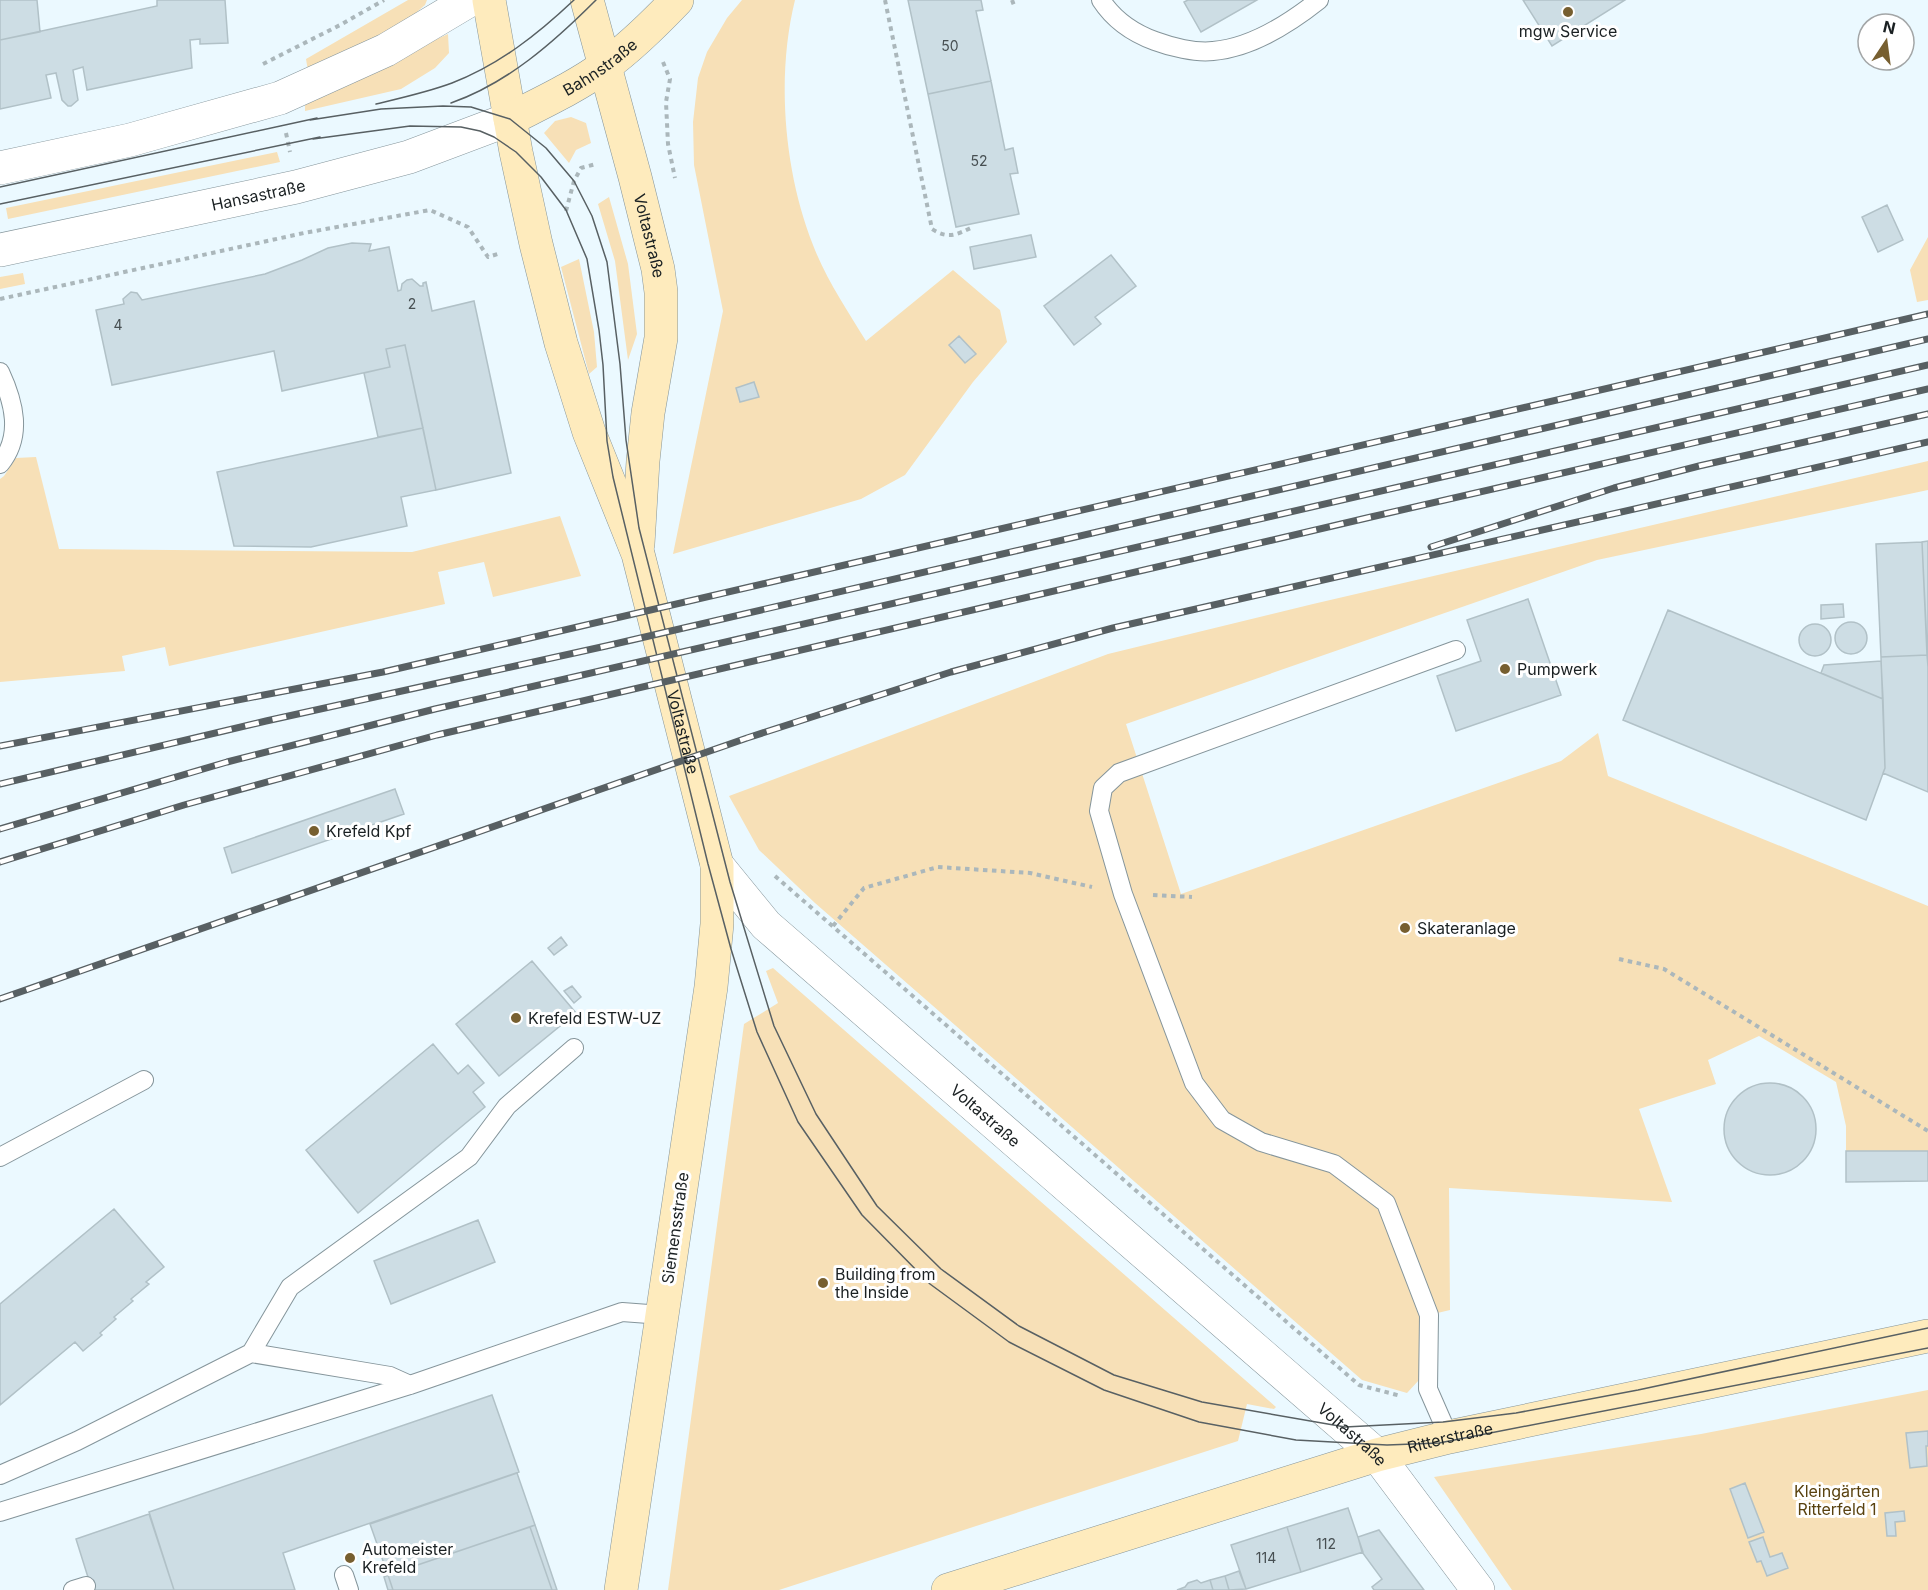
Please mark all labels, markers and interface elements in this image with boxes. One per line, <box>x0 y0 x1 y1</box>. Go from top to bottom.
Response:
marker: mgw Service <box>1561 5 1575 19</box>
north arrow <box>1856 12 1916 72</box>
text: N <box>1881 16 1898 39</box>
place label: mgw Service <box>1519 21 1617 41</box>
street label: Bahnstraße <box>559 34 641 100</box>
house number: 50 <box>941 37 959 54</box>
house number: 52 <box>970 152 988 169</box>
street label: Hansastraße <box>209 175 307 215</box>
street label: Voltastraße <box>630 192 669 279</box>
house number: 2 <box>408 295 416 312</box>
house number: 4 <box>113 316 123 333</box>
place label: Pumpwerk <box>1517 659 1598 679</box>
marker: Pumpwerk <box>1498 662 1512 676</box>
street label: Voltastraße <box>663 688 703 776</box>
place label: Krefeld Kpf <box>326 821 411 841</box>
marker: Krefeld Kpf <box>307 824 321 838</box>
place label: Skateranlage <box>1417 918 1516 938</box>
marker: Skateranlage <box>1398 921 1412 935</box>
place label: Krefeld ESTW-UZ <box>528 1008 661 1028</box>
marker: Krefeld ESTW-UZ <box>509 1011 523 1025</box>
street label: Voltastraße <box>946 1080 1025 1151</box>
street label: Siemensstraße <box>657 1171 693 1285</box>
place label: Building from the Inside <box>835 1264 935 1302</box>
marker: Building from the Inside <box>816 1276 830 1290</box>
street label: Voltastraße <box>1314 1398 1391 1470</box>
street label: Ritterstraße <box>1405 1418 1495 1457</box>
park label: Kleingärten Ritterfeld 1 <box>1794 1481 1880 1519</box>
house number: 112 <box>1316 1535 1336 1552</box>
place label: Automeister Krefeld <box>362 1539 453 1577</box>
house number: 114 <box>1256 1549 1276 1566</box>
marker: Automeister Krefeld <box>343 1551 357 1565</box>

